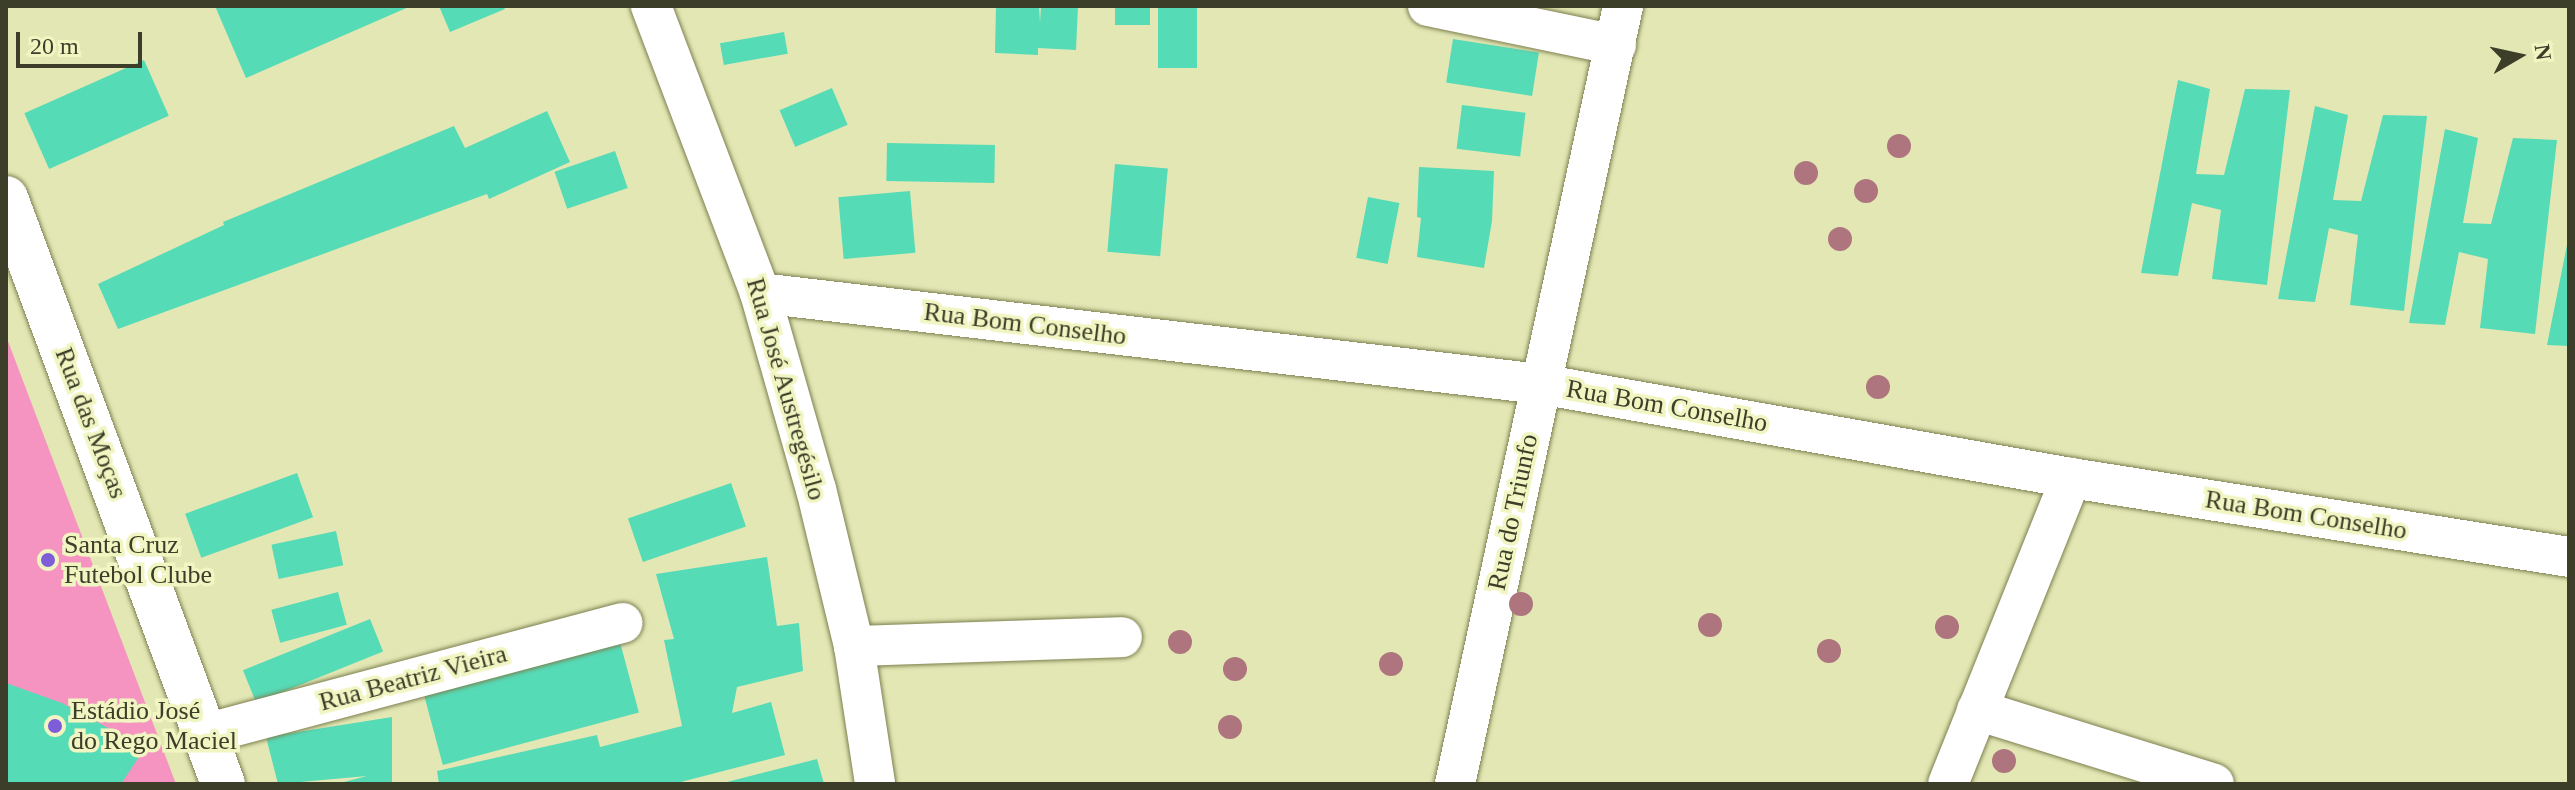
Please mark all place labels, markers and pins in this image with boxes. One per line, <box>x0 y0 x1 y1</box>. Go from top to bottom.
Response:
place label: Santa Cruz Futebol Clube <box>64 529 212 590</box>
marker: Santa Cruz Futebol Clube <box>39 551 57 569</box>
place label: Estádio José do Rego Maciel <box>71 695 237 756</box>
marker: Estádio José do Rego Maciel <box>46 717 64 735</box>

